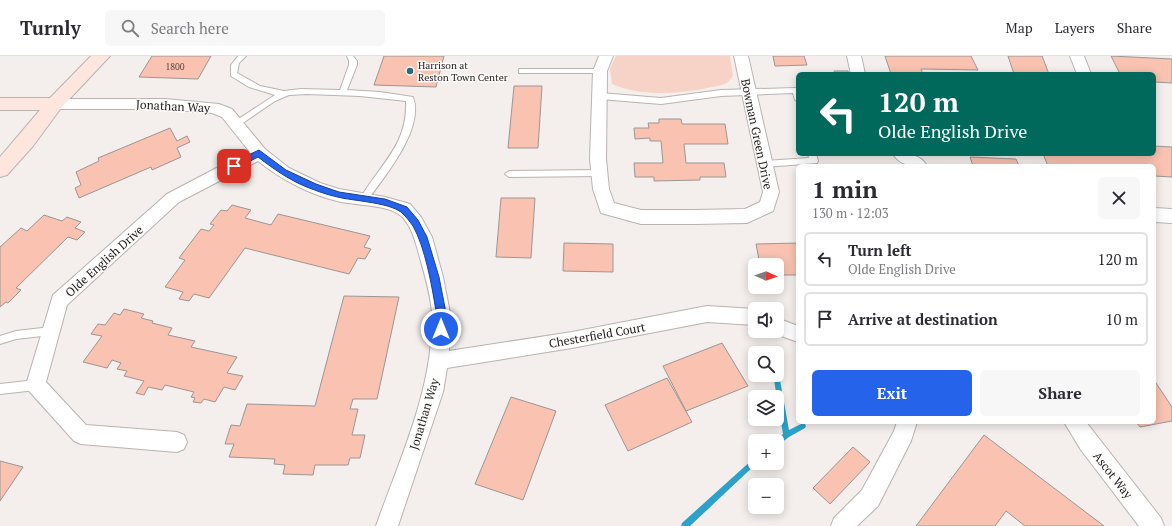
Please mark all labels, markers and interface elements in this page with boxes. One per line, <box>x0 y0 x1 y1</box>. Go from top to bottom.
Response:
search box <box>105 10 385 46</box>
text: Turnly <box>20 15 81 40</box>
icon: search <box>119 17 141 39</box>
text: Search here <box>151 18 229 38</box>
text: Map <box>1006 18 1033 37</box>
text: Layers <box>1055 18 1095 37</box>
text: Share <box>1117 18 1152 37</box>
place label: Harrison at Reston Town Center <box>418 59 508 84</box>
house number: 1800 <box>165 61 185 73</box>
marker: Harrison at Reston Town Center <box>405 66 415 76</box>
street label: Bowman Green Drive <box>738 77 776 191</box>
text: 120 m <box>878 83 959 120</box>
icon: left <box>812 88 864 140</box>
street label: Jonathan Way <box>136 97 211 115</box>
text: Olde English Drive <box>878 119 1027 143</box>
pin <box>217 149 251 183</box>
icon: arrive <box>223 155 245 177</box>
text: 1 min <box>812 173 878 205</box>
button: close <box>1098 177 1140 219</box>
text: 130 m · 12:03 <box>812 204 889 222</box>
street label: Olde English Drive <box>62 222 146 300</box>
text: Turn left <box>848 240 912 260</box>
icon: left <box>814 248 836 270</box>
text: 120 m <box>1097 249 1138 269</box>
north arrow <box>748 258 784 294</box>
map controls <box>748 258 784 514</box>
text: Olde English Drive <box>848 260 956 278</box>
button: sound <box>748 302 784 338</box>
position arrow <box>420 308 462 350</box>
icon: arrive <box>814 308 836 330</box>
text: Arrive at destination <box>848 309 998 329</box>
text: 10 m <box>1105 309 1138 329</box>
street label: Chesterfield Court <box>548 319 647 351</box>
button: search <box>748 346 784 382</box>
button: Exit <box>812 370 972 416</box>
button: Share <box>980 370 1140 416</box>
street label: Jonathan Way <box>406 376 442 452</box>
button: layers <box>748 390 784 426</box>
button: + <box>748 434 784 470</box>
street label: Ascot Way <box>1090 449 1136 502</box>
button: − <box>748 478 784 514</box>

